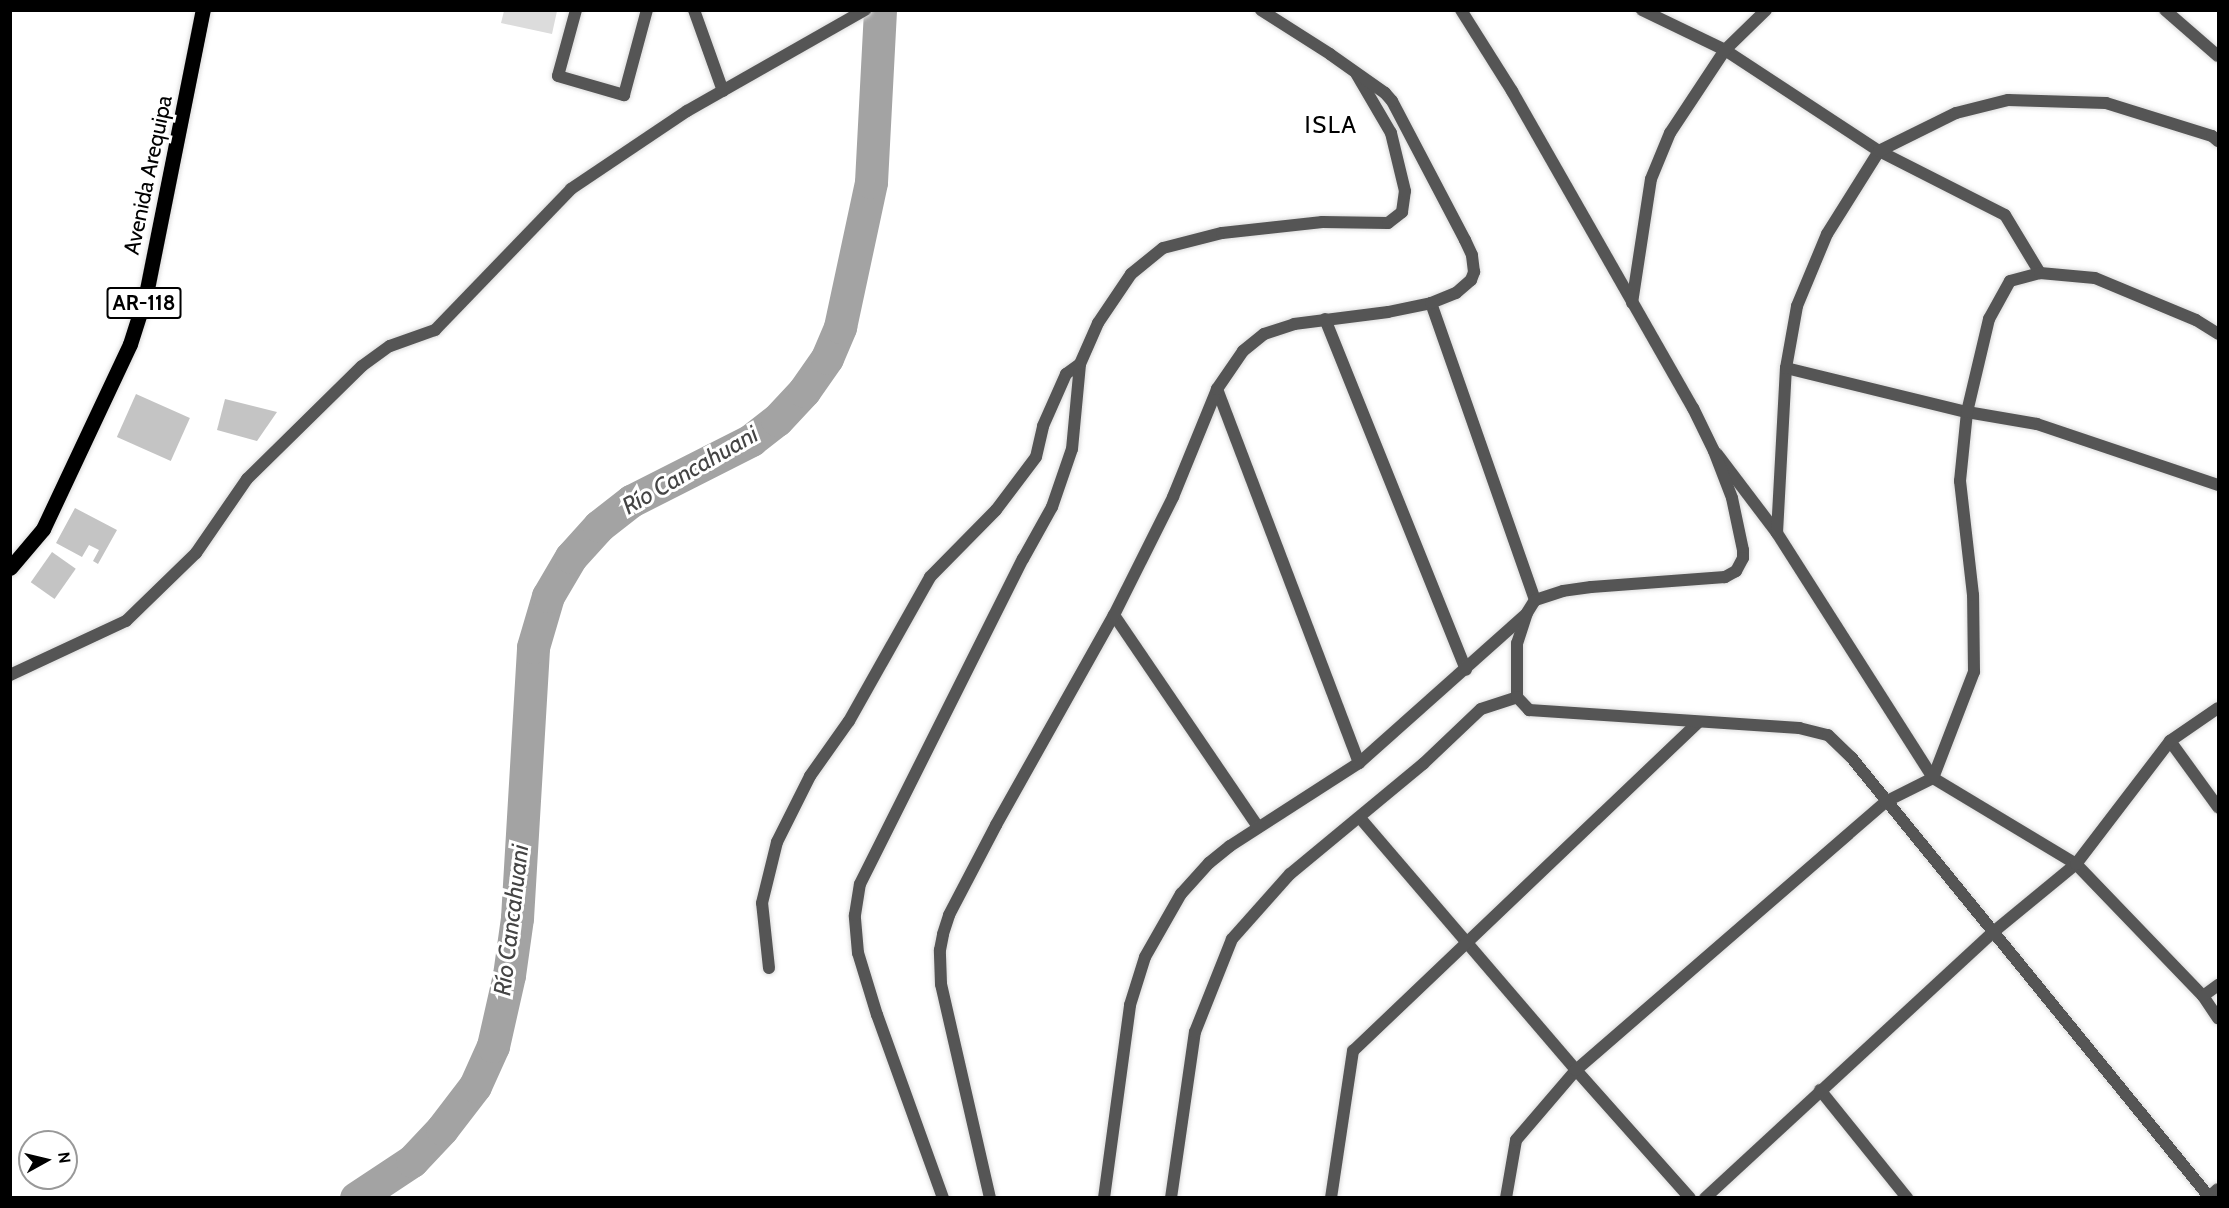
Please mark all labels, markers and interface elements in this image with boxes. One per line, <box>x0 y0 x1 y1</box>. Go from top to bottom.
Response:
street label: Avenida Arequipa <box>118 93 178 257</box>
district label: ISLA <box>1305 111 1357 139</box>
road number: AR-118 <box>106 285 182 321</box>
water label: Río Cancahuani <box>617 420 763 520</box>
water label: Río Cancahuani <box>487 843 535 997</box>
north arrow <box>18 1130 78 1190</box>
text: N <box>54 1151 75 1165</box>

